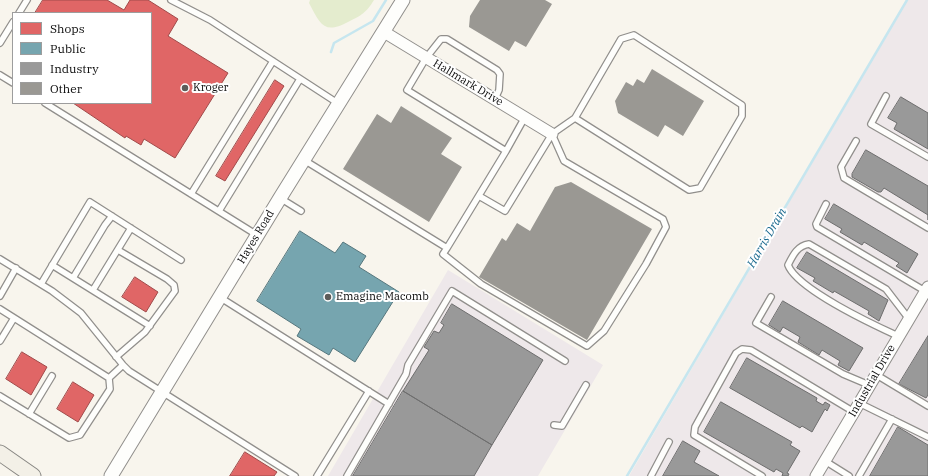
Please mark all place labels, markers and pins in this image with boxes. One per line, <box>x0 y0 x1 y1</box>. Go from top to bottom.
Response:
place label: Kroger <box>193 81 228 95</box>
marker: Kroger <box>180 83 190 93</box>
place label: Emagine Macomb <box>336 290 429 304</box>
marker: Emagine Macomb <box>323 292 333 302</box>

